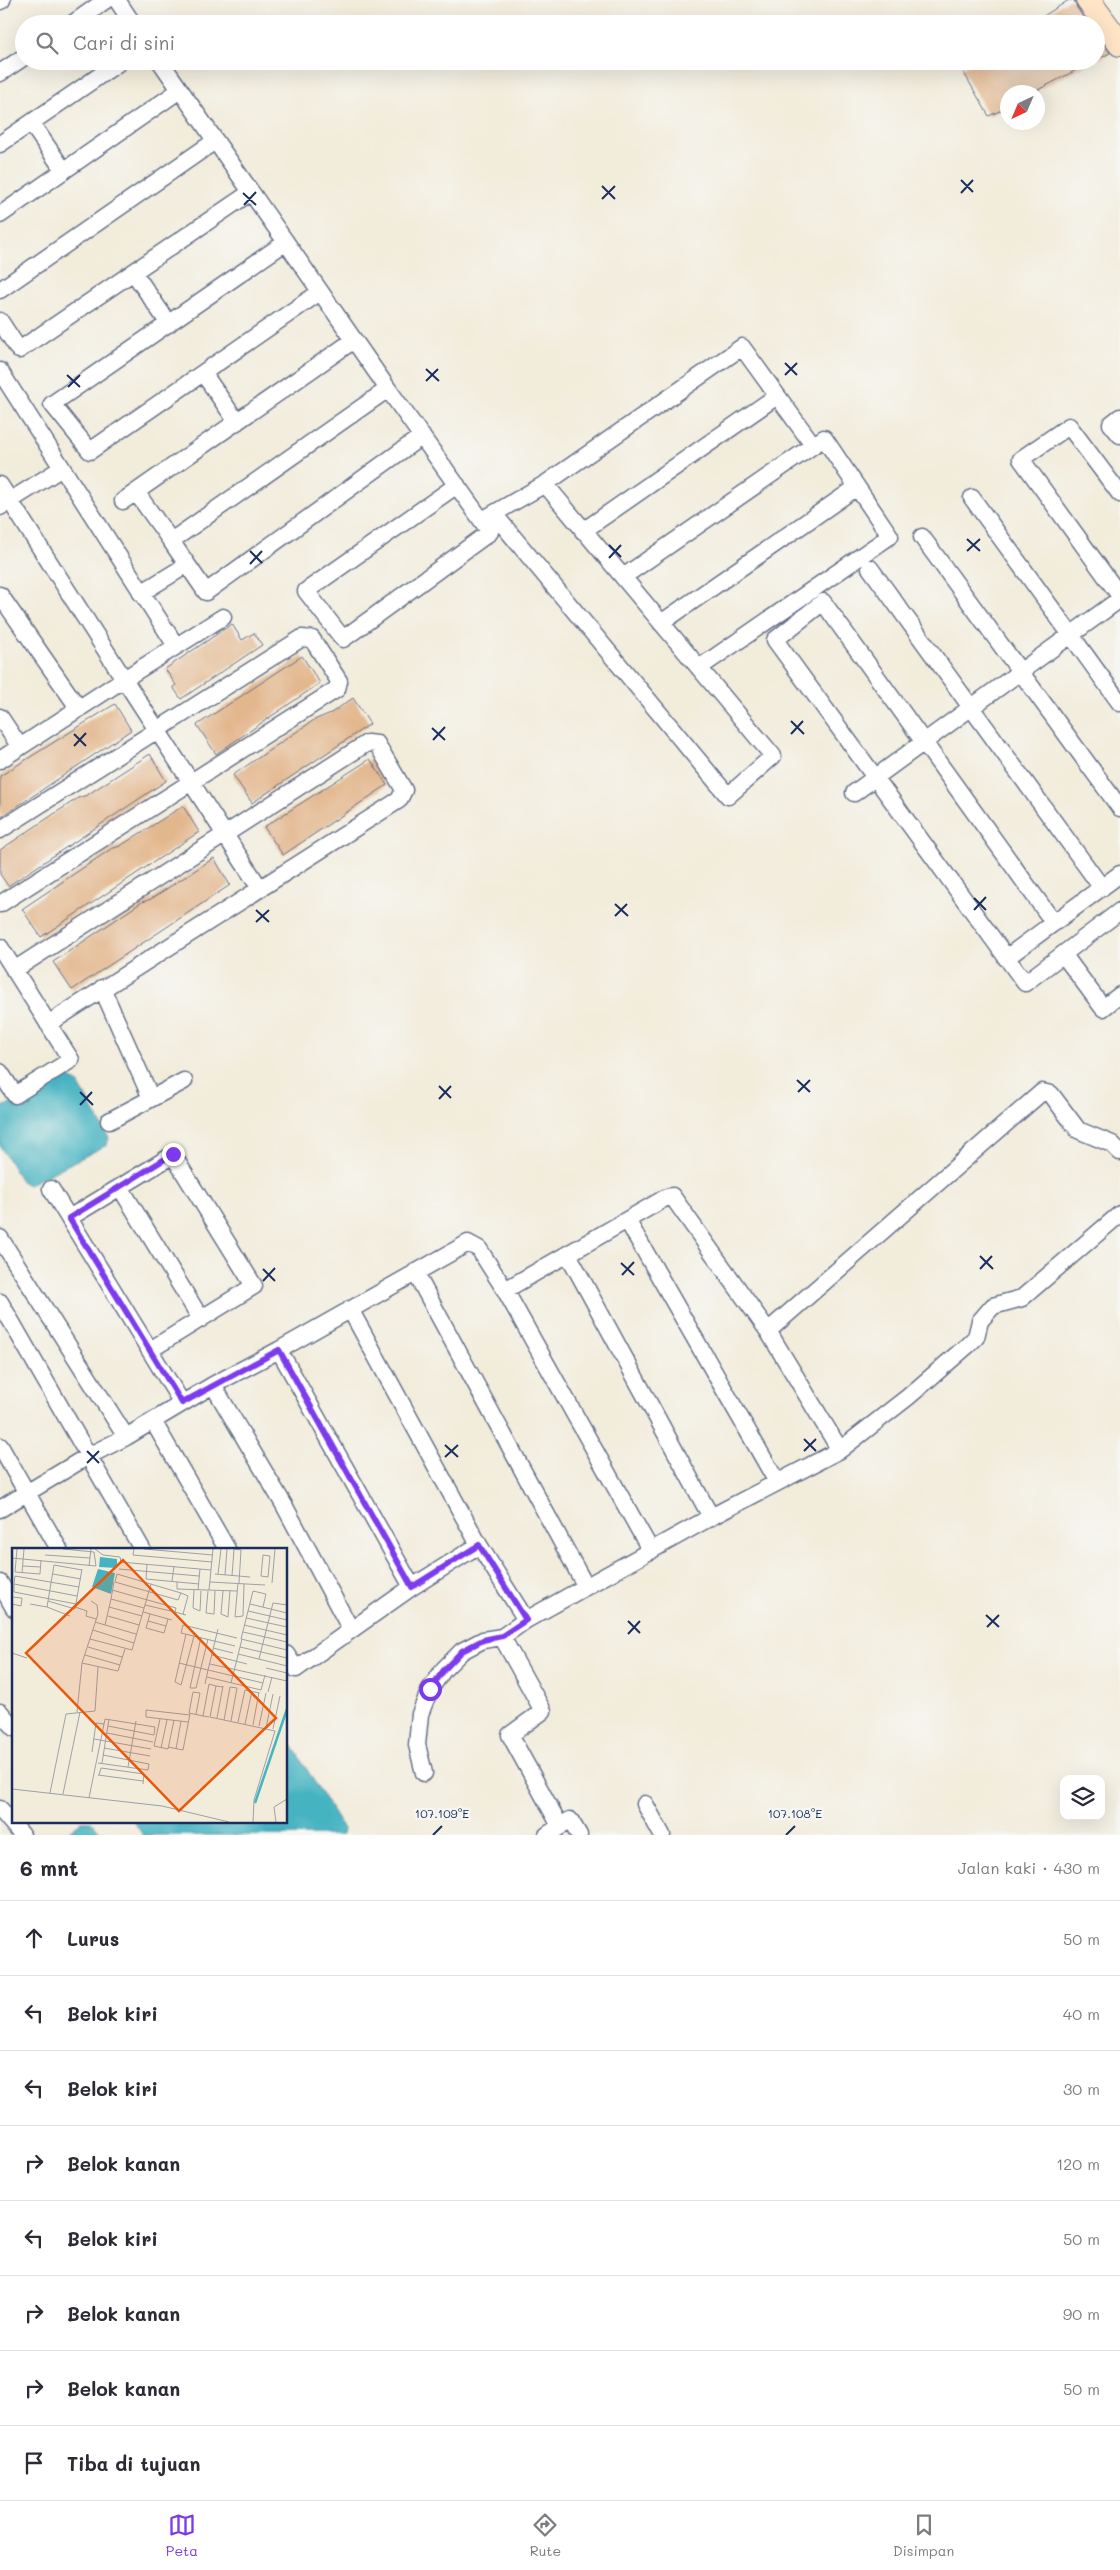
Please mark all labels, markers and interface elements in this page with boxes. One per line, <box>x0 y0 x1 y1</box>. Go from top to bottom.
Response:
search box <box>15 15 1105 70</box>
icon: search <box>33 29 61 57</box>
text: Cari di sini <box>73 30 175 55</box>
north arrow <box>1000 85 1045 130</box>
route end <box>162 1143 185 1166</box>
inset map <box>12 1548 288 1822</box>
route start <box>419 1678 442 1701</box>
map controls <box>1060 1775 1105 1820</box>
button: layers <box>1060 1775 1105 1820</box>
text: 107.109°E <box>415 1805 469 1821</box>
text: 107.108°E <box>768 1805 822 1821</box>
text: 6 mnt <box>20 1854 78 1881</box>
text: Jalan kaki · 430 m <box>958 1857 1100 1878</box>
icon: ahead <box>20 1924 48 1952</box>
text: Lurus <box>67 1926 119 1951</box>
text: 50 m <box>1063 1928 1100 1949</box>
icon: left <box>20 1999 48 2027</box>
text: Belok kiri <box>67 2001 158 2026</box>
text: 40 m <box>1063 2003 1100 2024</box>
icon: left <box>20 2074 48 2102</box>
text: Belok kiri <box>67 2076 158 2101</box>
text: 30 m <box>1063 2078 1100 2099</box>
icon: right <box>20 2149 48 2177</box>
text: Belok kanan <box>67 2151 180 2176</box>
text: 120 m <box>1056 2153 1100 2174</box>
icon: left <box>20 2224 48 2252</box>
text: Belok kiri <box>67 2226 158 2251</box>
text: 50 m <box>1063 2228 1100 2249</box>
icon: right <box>20 2299 48 2327</box>
text: Belok kanan <box>67 2301 180 2326</box>
text: 90 m <box>1063 2303 1100 2324</box>
icon: right <box>20 2374 48 2402</box>
text: Belok kanan <box>67 2376 180 2401</box>
text: 50 m <box>1063 2378 1100 2399</box>
icon: arrive <box>20 2449 48 2477</box>
text: Tiba di tujuan <box>67 2451 200 2476</box>
tab: Peta <box>166 2511 198 2560</box>
tab: Rute <box>530 2511 561 2560</box>
tab: Disimpan <box>893 2511 954 2560</box>

